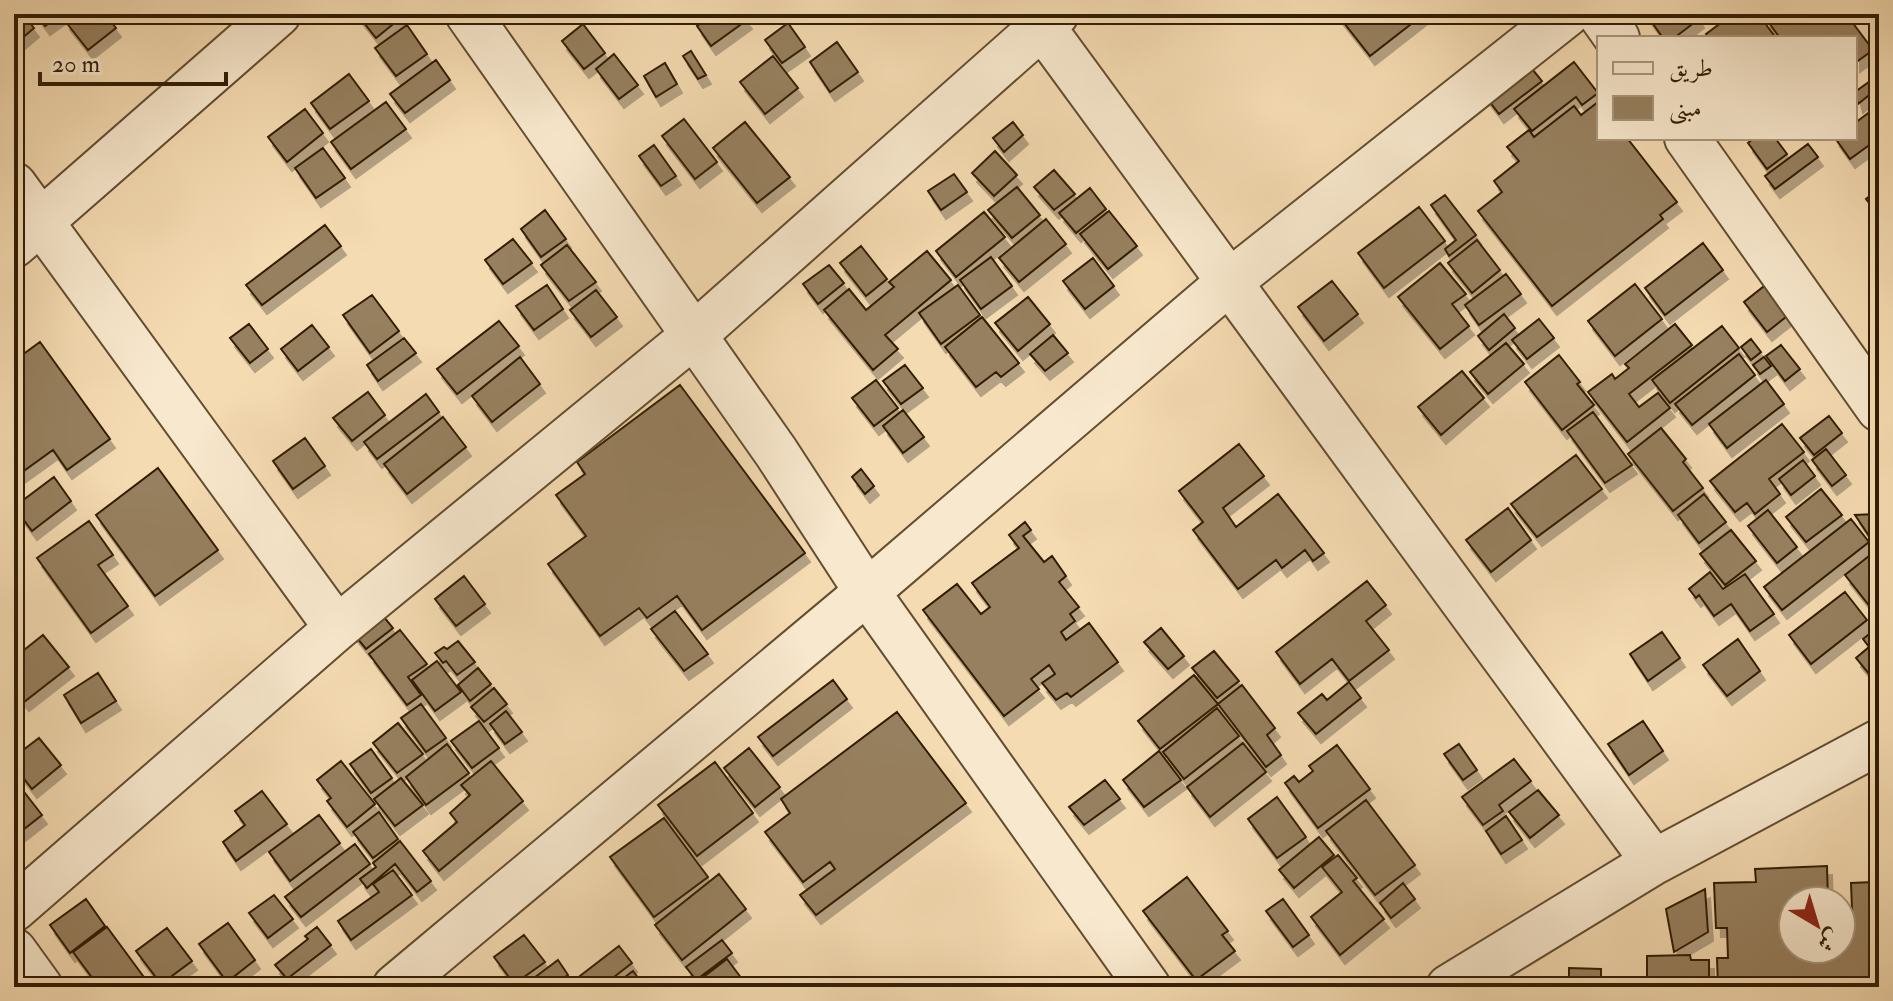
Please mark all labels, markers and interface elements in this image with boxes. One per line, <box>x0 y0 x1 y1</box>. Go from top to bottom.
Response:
scale bar <box>40 36 226 86</box>
legend <box>1597 36 1857 140</box>
text: 20 m <box>52 49 101 80</box>
text: طريق <box>1669 53 1713 84</box>
text: مبنى <box>1669 93 1702 125</box>
north arrow <box>1777 885 1857 965</box>
text: ش <box>1811 922 1846 958</box>

